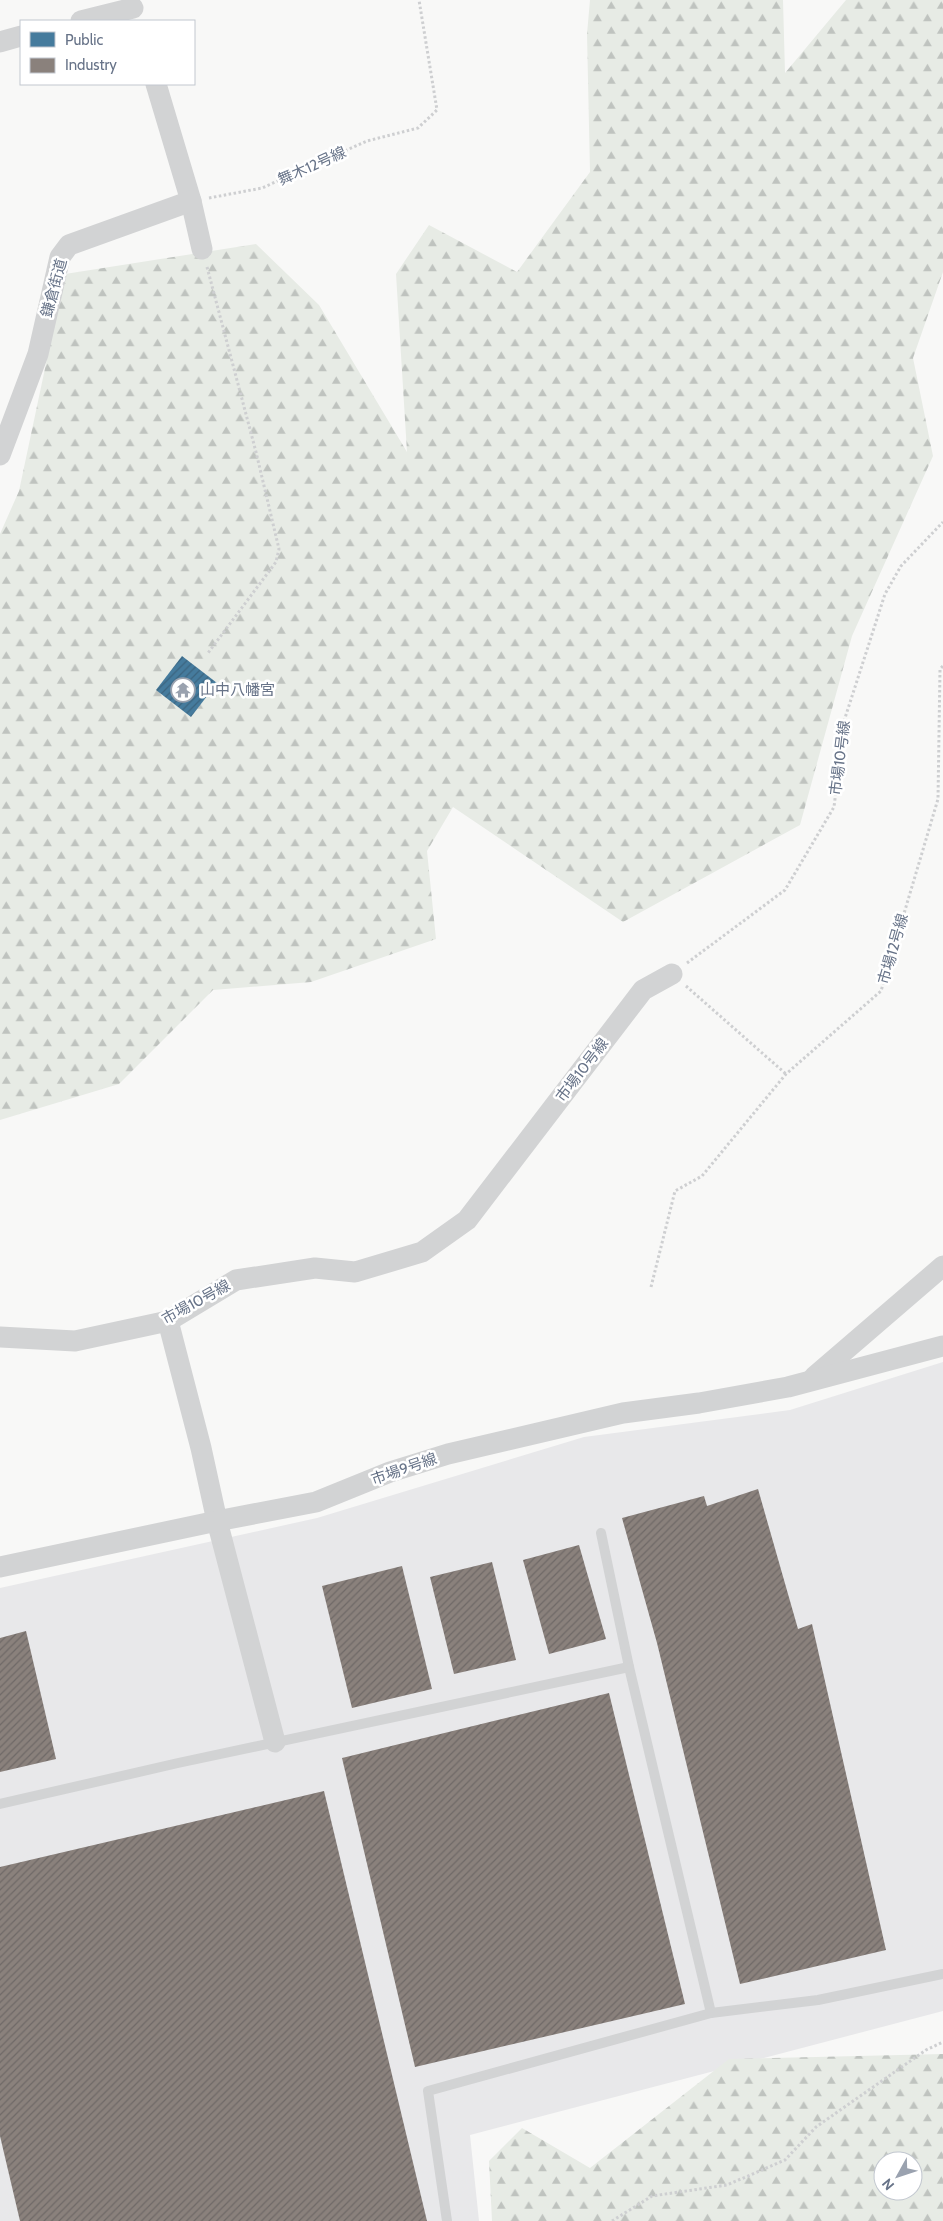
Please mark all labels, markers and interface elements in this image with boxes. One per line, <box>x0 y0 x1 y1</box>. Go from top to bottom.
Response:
legend <box>20 20 195 85</box>
text: Public <box>65 31 103 49</box>
text: Industry <box>65 56 117 74</box>
street label: 舞木12号線 <box>275 143 349 189</box>
street label: 鎌倉街道 <box>38 257 70 319</box>
temple icon: 山中八幡宮 <box>170 677 196 703</box>
place label: 山中八幡宮 <box>200 681 275 699</box>
street label: 市場10号線 <box>826 719 854 797</box>
street label: 市場12号線 <box>874 912 912 986</box>
street label: 市場10号線 <box>552 1034 612 1106</box>
street label: 市場10号線 <box>159 1276 233 1328</box>
street label: 市場9号線 <box>369 1449 439 1489</box>
north arrow <box>873 2151 923 2201</box>
text: N <box>878 2175 898 2194</box>

